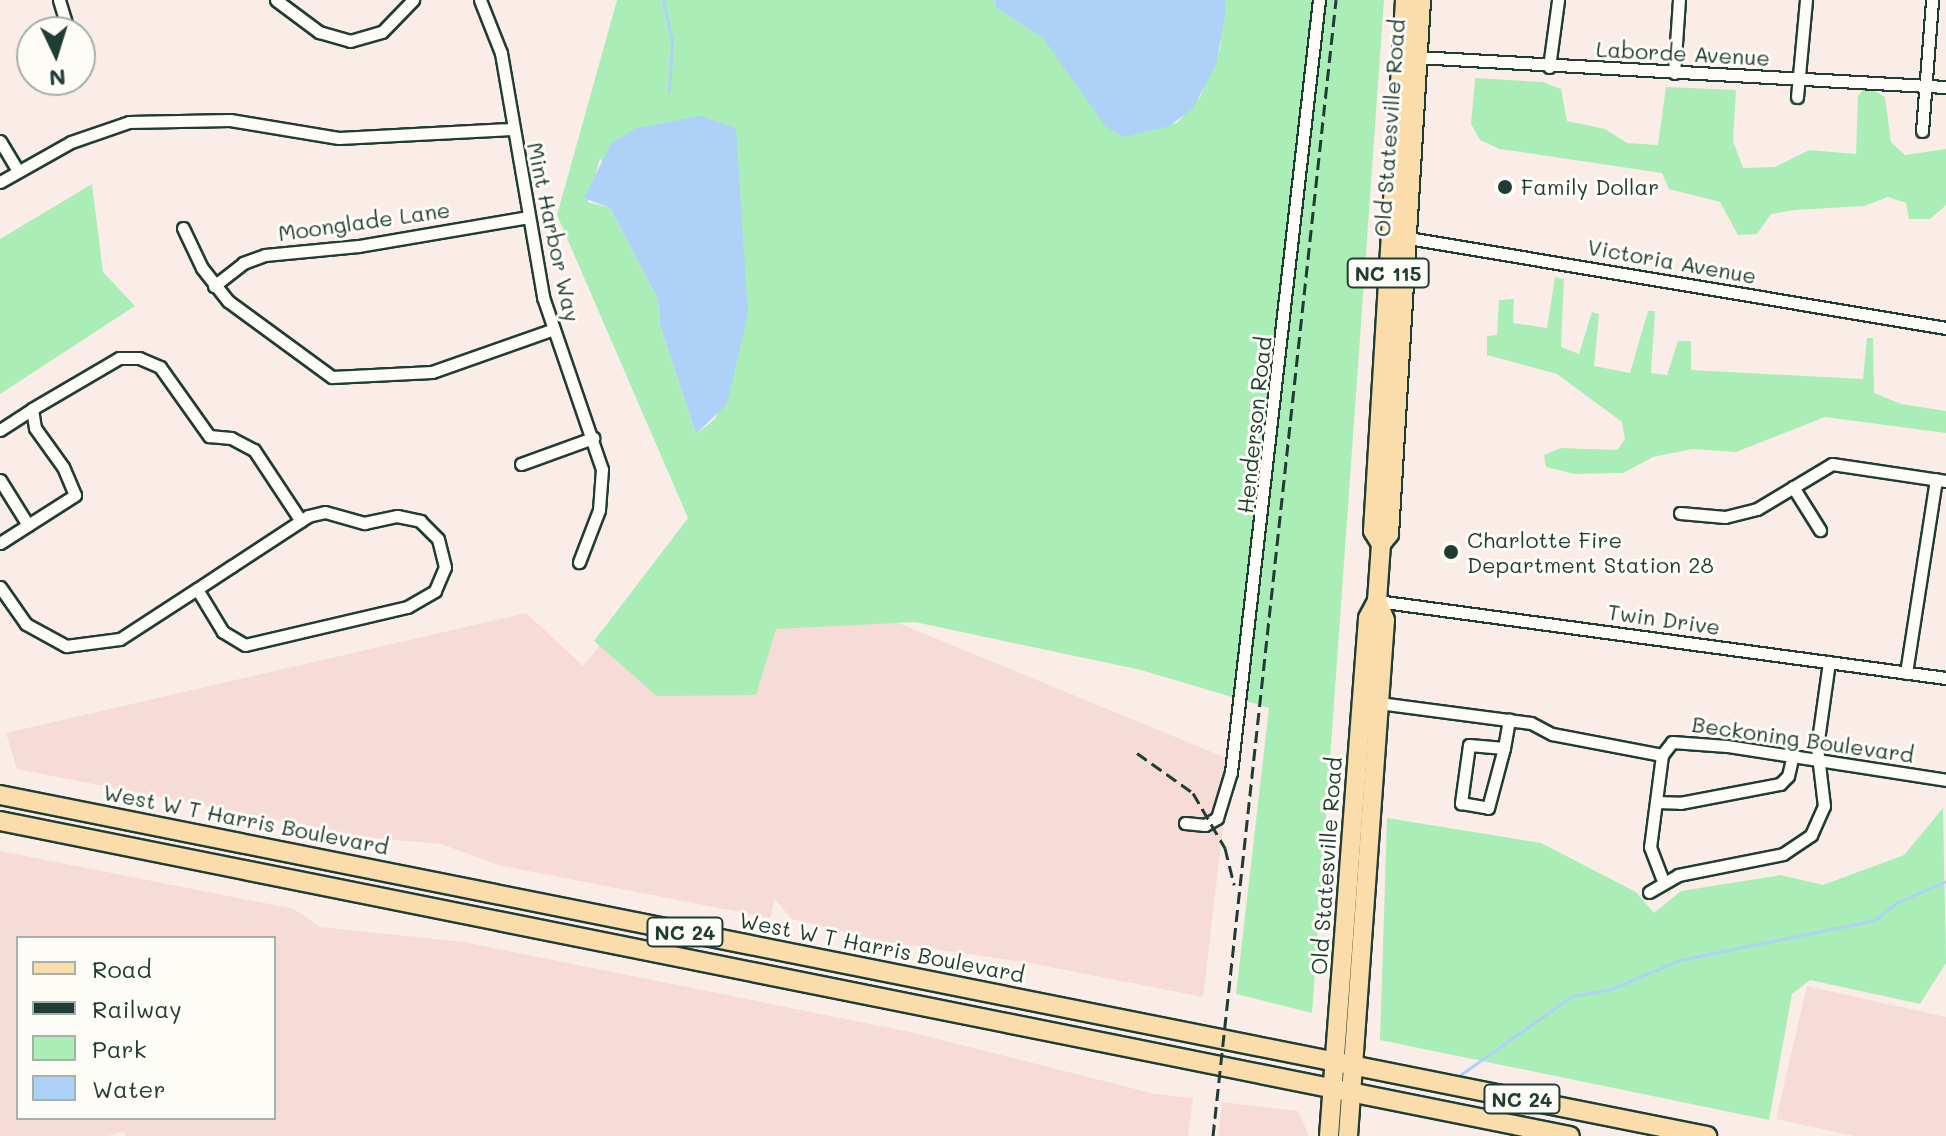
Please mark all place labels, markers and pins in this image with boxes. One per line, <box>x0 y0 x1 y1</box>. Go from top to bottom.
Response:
place label: Family Dollar <box>1521 174 1659 200</box>
marker: Family Dollar <box>1496 178 1514 196</box>
place label: Charlotte Fire Department Station 28 <box>1467 526 1714 578</box>
marker: Charlotte Fire Department Station 28 <box>1442 543 1460 561</box>

